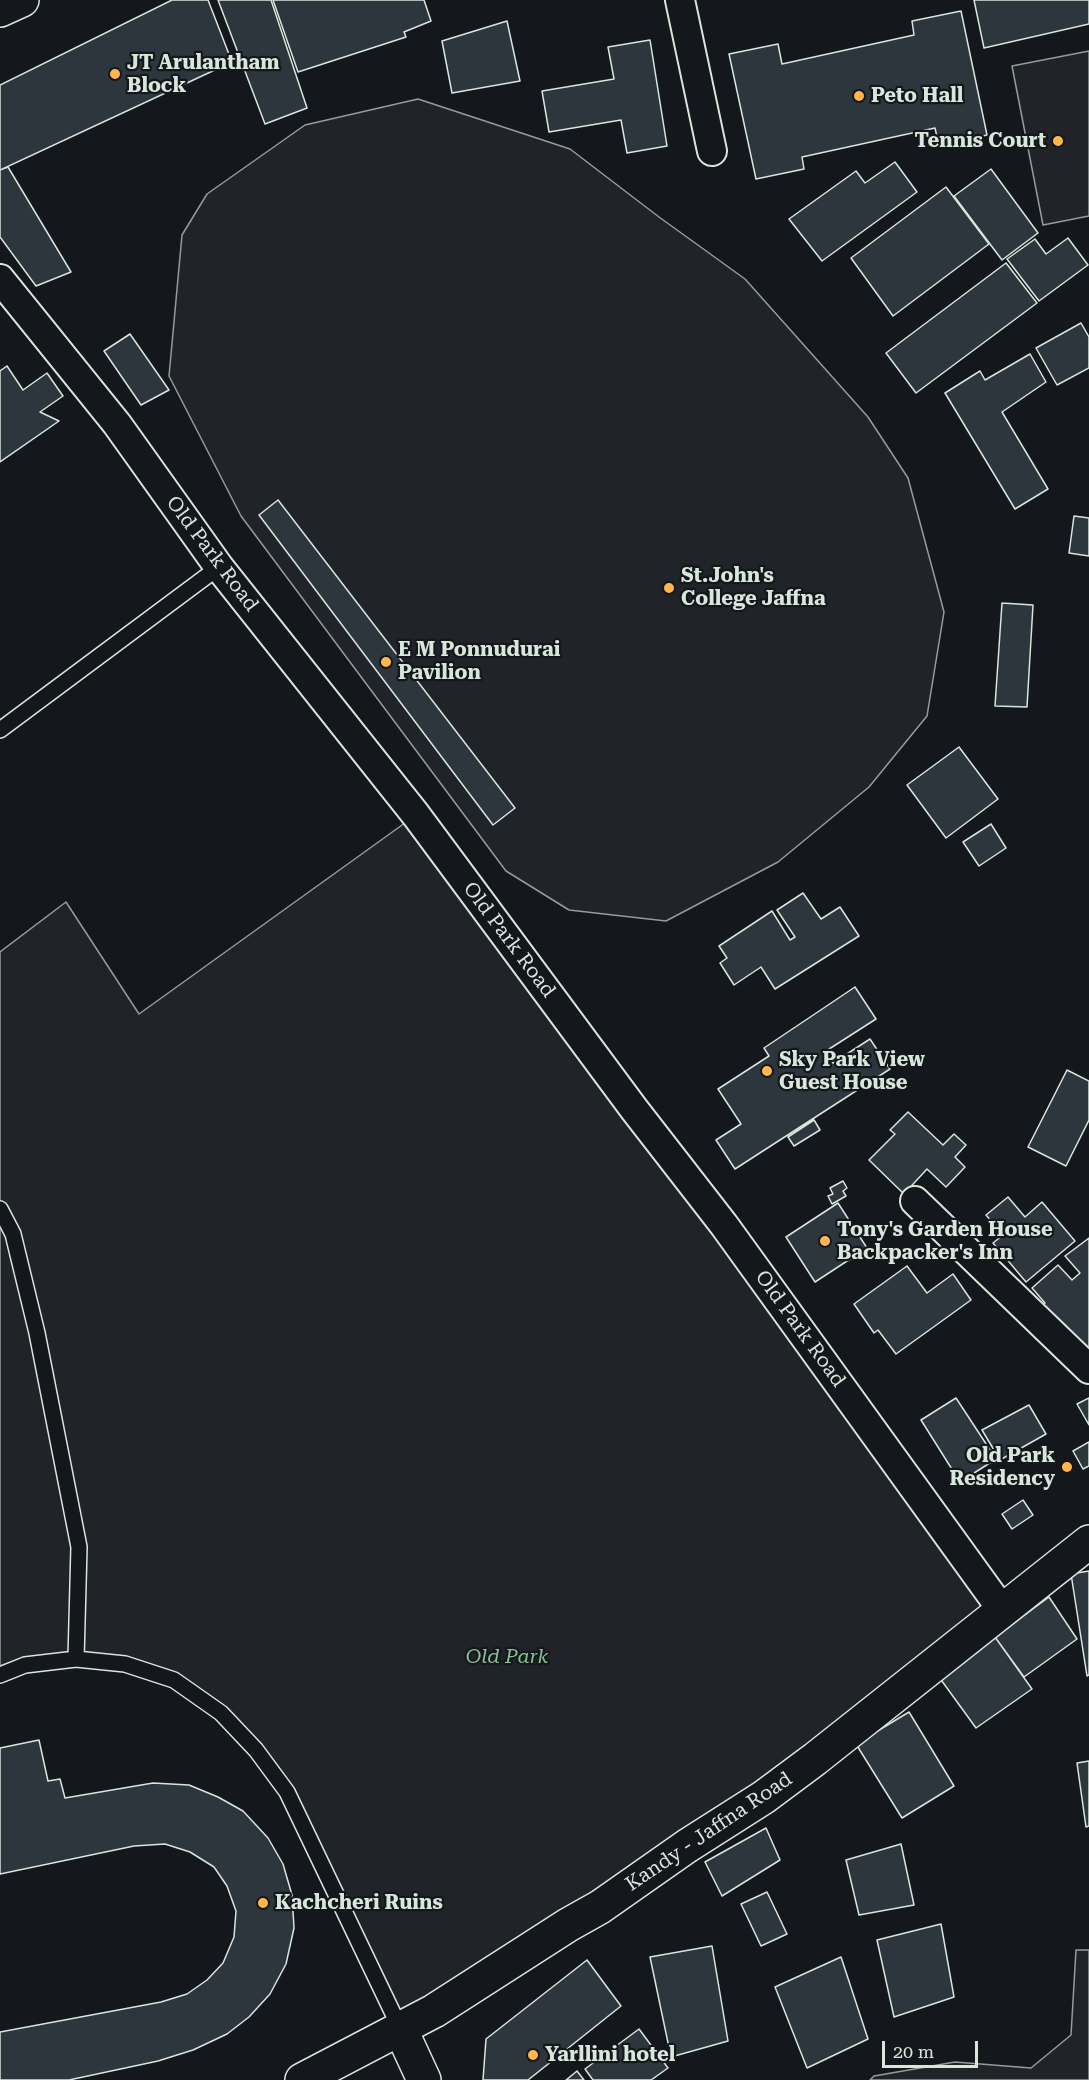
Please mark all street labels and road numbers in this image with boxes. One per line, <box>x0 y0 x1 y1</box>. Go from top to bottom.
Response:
street label: Old Park Road <box>161 492 263 616</box>
street label: Old Park Road <box>458 878 560 1002</box>
street label: Old Park Road <box>750 1266 850 1392</box>
street label: Kandy - Jaffna Road <box>621 1767 797 1897</box>

